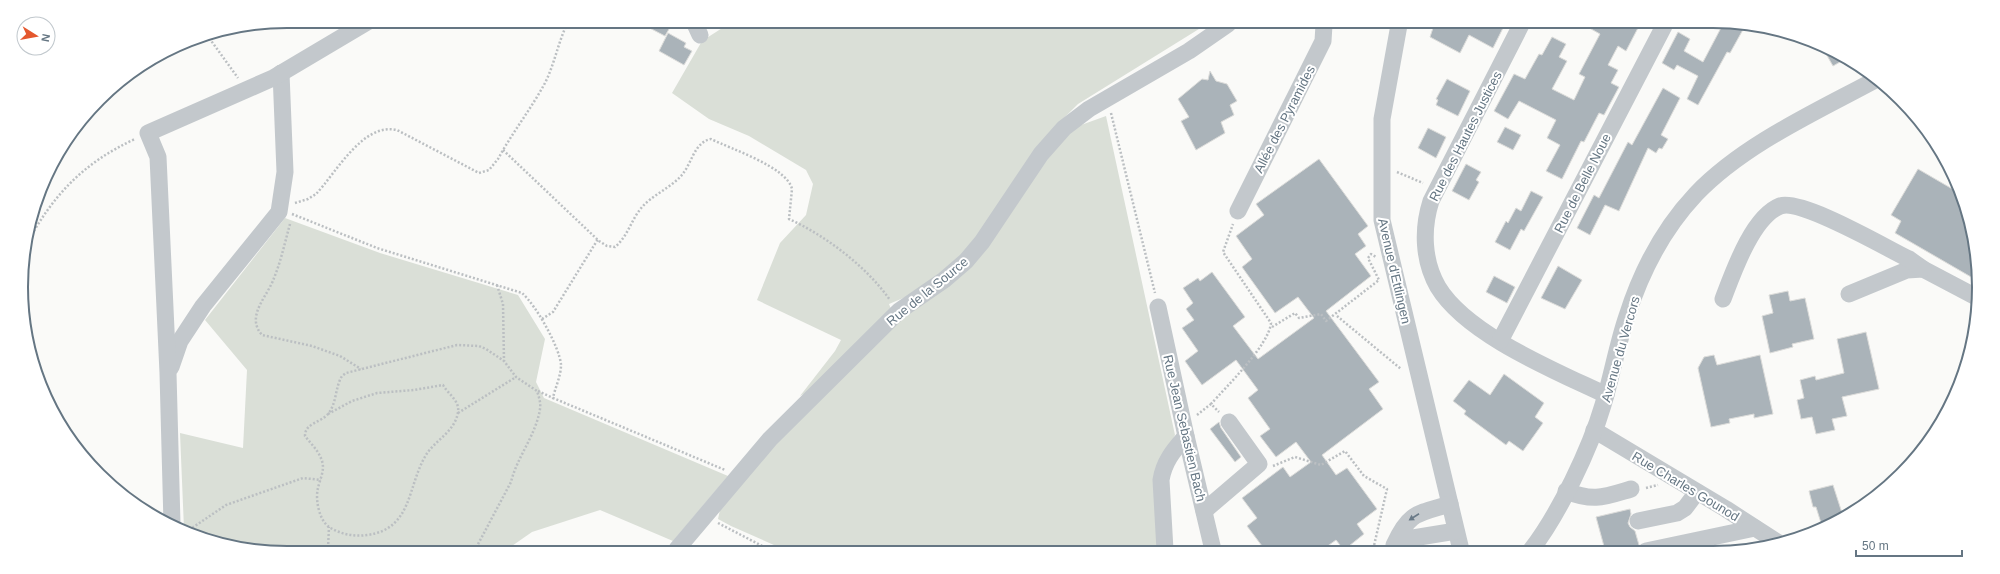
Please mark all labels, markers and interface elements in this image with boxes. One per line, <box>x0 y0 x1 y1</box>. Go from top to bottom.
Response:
north arrow <box>16 16 56 56</box>
text: N <box>39 33 52 43</box>
street label: Allée des Pyramides <box>1251 63 1318 175</box>
street label: Rue des Hautes Justices <box>1426 68 1505 204</box>
street label: Rue de Belle Noue <box>1551 131 1614 235</box>
street label: Avenue d'Ettlingen <box>1375 217 1414 325</box>
street label: Rue de la Source <box>884 254 971 329</box>
street label: Avenue du Vercors <box>1598 294 1643 404</box>
street label: Rue Jean Sebastien Bach <box>1160 353 1209 503</box>
street label: Rue Charles Gounod <box>1630 449 1742 524</box>
one-way arrow <box>1408 514 1419 521</box>
scale bar <box>1856 532 1962 558</box>
text: 50 m <box>1862 539 1889 553</box>

